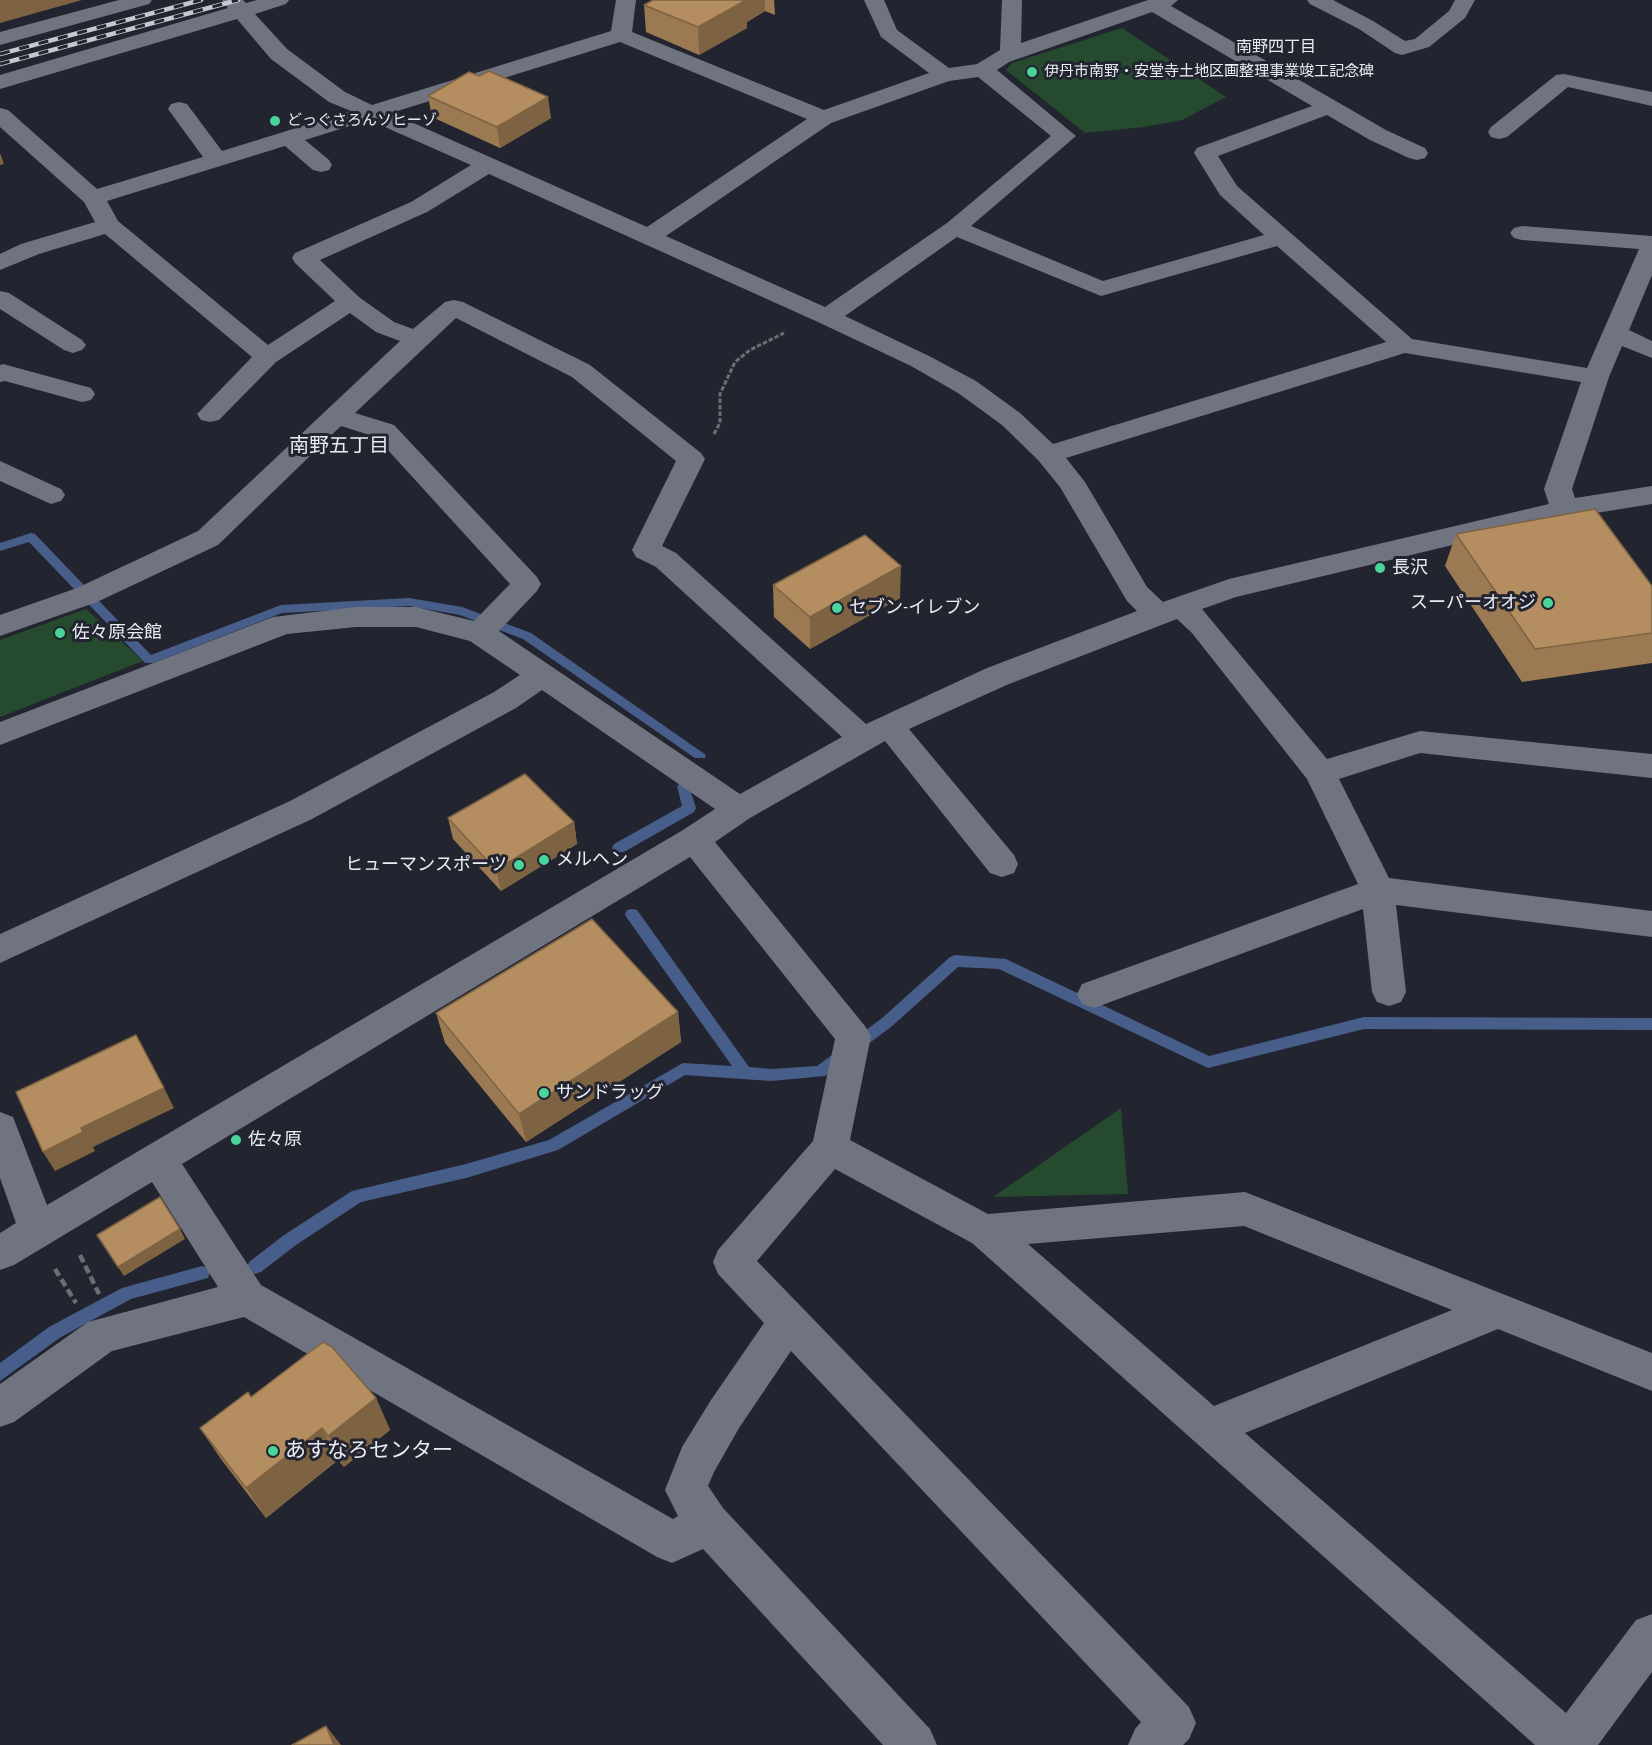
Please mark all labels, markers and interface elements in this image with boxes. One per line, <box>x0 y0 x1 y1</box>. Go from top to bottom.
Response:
district label: 南野四丁目 <box>1236 37 1316 57</box>
place label: 伊丹市南野・安堂寺土地区画整理事業竣工記念碑 <box>1044 63 1374 81</box>
marker: 伊丹市南野・安堂寺土地区画整理事業竣工記念碑 <box>1025 65 1039 79</box>
place label: どっぐさろんソヒーゾ <box>287 112 437 130</box>
marker: どっぐさろんソヒーゾ <box>268 114 282 128</box>
district label: 南野五丁目 <box>289 434 389 458</box>
place label: 長沢 <box>1392 557 1428 579</box>
marker: 長沢 <box>1373 561 1387 575</box>
place label: スーパーオオジ <box>1410 592 1536 614</box>
marker: スーパーオオジ <box>1541 596 1555 610</box>
place label: セブン-イレブン <box>849 597 980 619</box>
marker: セブン-イレブン <box>830 601 844 615</box>
place label: 佐々原会館 <box>72 622 162 644</box>
marker: 佐々原会館 <box>53 626 67 640</box>
place label: メルヘン <box>556 849 628 871</box>
marker: メルヘン <box>537 853 551 867</box>
place label: ヒューマンスポーツ <box>345 854 507 876</box>
marker: ヒューマンスポーツ <box>512 858 526 872</box>
place label: サンドラッグ <box>556 1082 664 1104</box>
marker: サンドラッグ <box>537 1086 551 1100</box>
place label: 佐々原 <box>248 1129 302 1151</box>
marker: 佐々原 <box>229 1133 243 1147</box>
place label: あすなろセンター <box>285 1438 453 1464</box>
marker: あすなろセンター <box>266 1444 280 1458</box>

